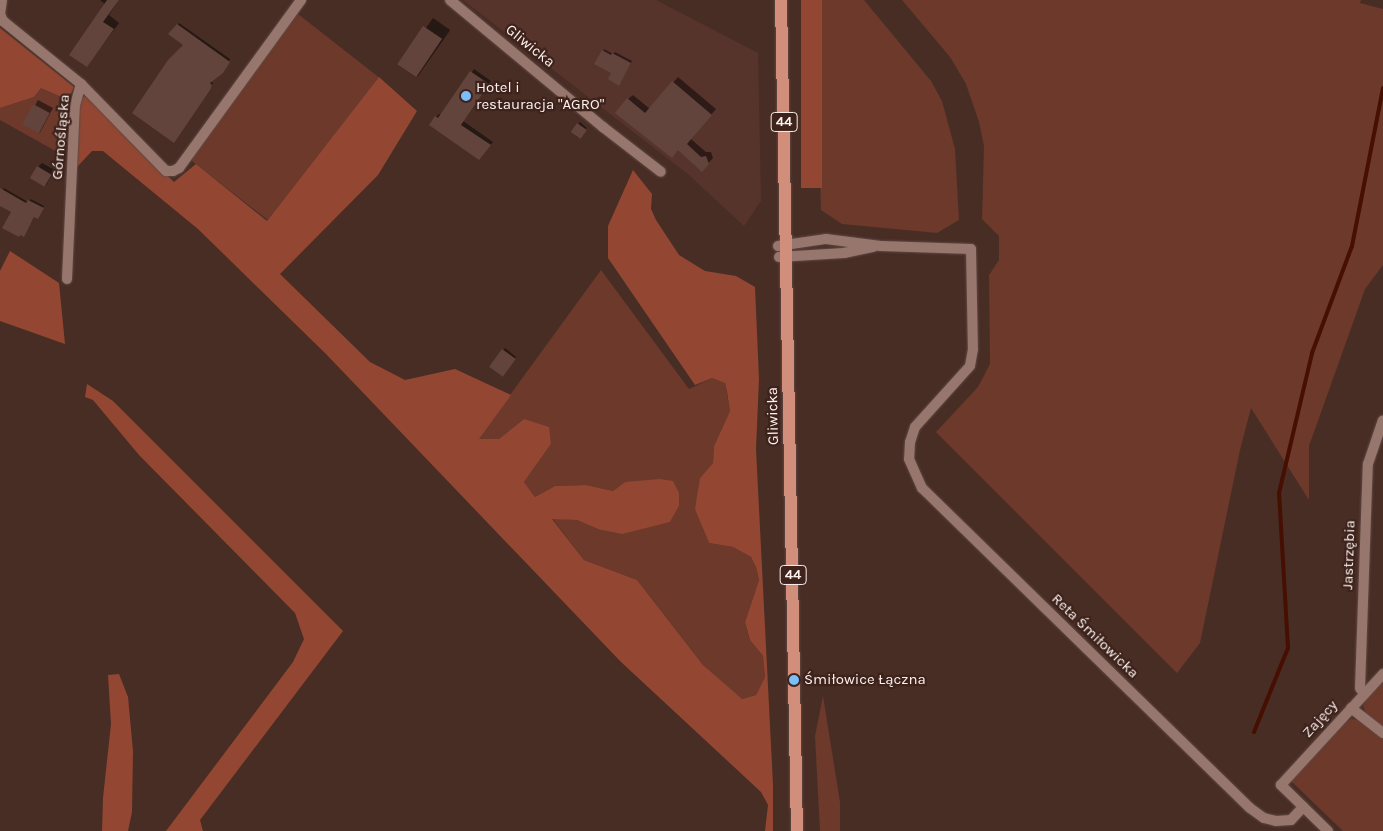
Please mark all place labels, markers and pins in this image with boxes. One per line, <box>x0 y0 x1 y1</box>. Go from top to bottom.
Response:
place label: Hotel i restauracja "AGRO" <box>476 78 604 113</box>
marker: Hotel i restauracja "AGRO" <box>460 90 472 102</box>
place label: Śmiłowice Łączna <box>804 671 926 689</box>
marker: Śmiłowice Łączna <box>788 674 800 686</box>

